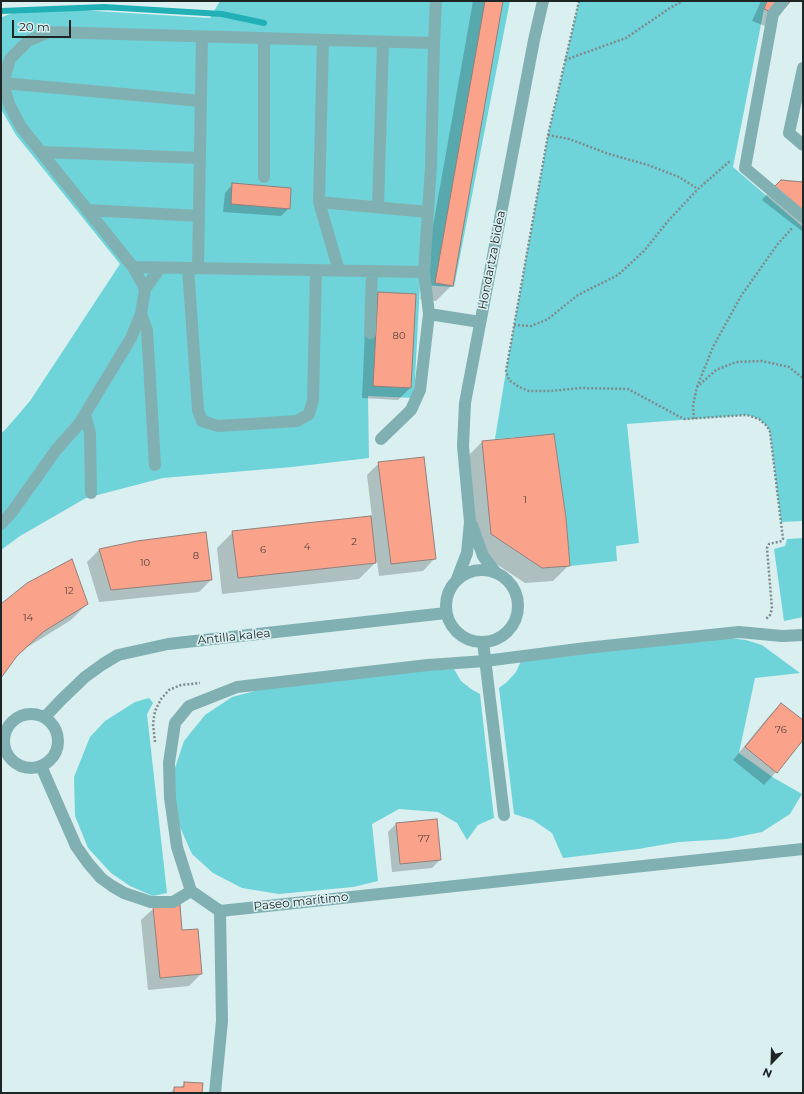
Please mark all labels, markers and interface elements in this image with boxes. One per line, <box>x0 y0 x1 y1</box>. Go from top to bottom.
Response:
scale bar <box>14 12 73 38</box>
text: 20 m <box>19 19 50 34</box>
street label: Hondartza bidea <box>475 209 509 311</box>
house number: 80 <box>393 330 405 342</box>
house number: 1 <box>523 494 527 506</box>
house number: 2 <box>351 536 357 548</box>
house number: 4 <box>304 541 310 553</box>
house number: 6 <box>260 544 266 556</box>
house number: 8 <box>193 550 199 562</box>
house number: 10 <box>140 557 150 569</box>
house number: 12 <box>64 585 74 597</box>
house number: 14 <box>23 612 33 624</box>
street label: Antilla kalea <box>197 626 271 648</box>
house number: 76 <box>775 724 787 736</box>
house number: 77 <box>418 833 430 845</box>
street label: Paseo marítimo <box>253 890 349 914</box>
north arrow <box>752 1042 792 1082</box>
text: N <box>760 1065 774 1081</box>

